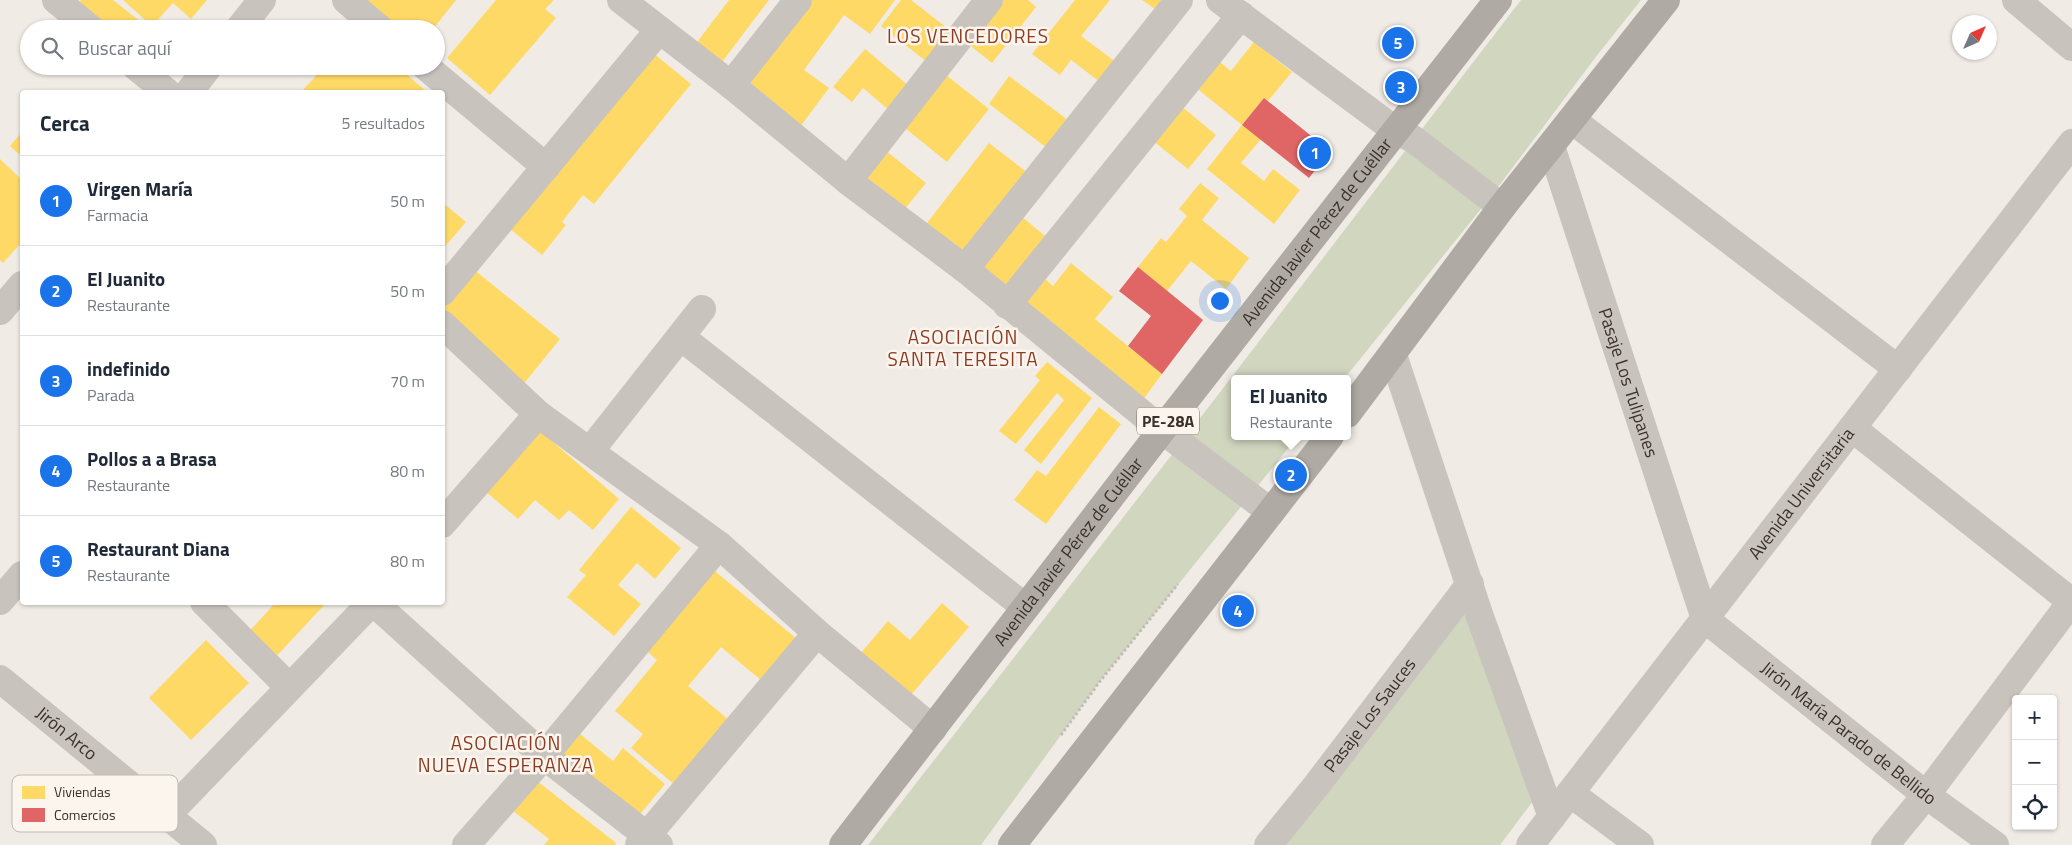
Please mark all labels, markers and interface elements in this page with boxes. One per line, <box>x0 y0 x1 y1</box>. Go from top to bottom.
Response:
north arrow <box>1952 15 1997 60</box>
search box <box>20 20 445 75</box>
district label: LOS VENCEDORES <box>887 21 1049 50</box>
pin: 5 <box>1382 24 1414 62</box>
text: Buscar aquí <box>78 33 171 62</box>
icon: search <box>38 34 66 62</box>
pin: 3 <box>1385 68 1417 106</box>
text: Cerca <box>40 107 90 139</box>
text: 5 resultados <box>341 111 425 135</box>
street label: Avenida Javier Pérez de Cuéllar <box>1235 132 1398 331</box>
pin: 1 <box>1299 134 1331 172</box>
text: Virgen María <box>87 174 193 203</box>
text: 1 <box>52 189 60 213</box>
text: 50 m <box>390 189 425 213</box>
text: Farmacia <box>87 203 148 227</box>
text: El Juanito <box>87 264 165 293</box>
text: 2 <box>52 279 60 303</box>
text: 50 m <box>390 279 425 303</box>
your location <box>1207 288 1233 314</box>
text: Restaurante <box>87 293 170 317</box>
street label: Pasaje Los Tulipanes <box>1592 304 1666 461</box>
district label: ASOCIACIÓN SANTA TERESITA <box>888 322 1038 373</box>
text: indefinido <box>87 354 170 383</box>
text: 3 <box>52 369 60 393</box>
text: 70 m <box>390 369 425 393</box>
popup <box>1231 375 1351 440</box>
text: El Juanito <box>1249 381 1328 410</box>
text: Parada <box>87 383 134 407</box>
road number: PE-28A <box>1137 408 1199 434</box>
text: Restaurante <box>1249 410 1333 434</box>
street label: Avenida Universitaria <box>1741 422 1861 565</box>
text: Pollos a a Brasa <box>87 444 217 473</box>
street label: Avenida Javier Pérez de Cuéllar <box>987 451 1149 651</box>
pin: 2 <box>1275 456 1307 494</box>
text: 4 <box>52 459 60 483</box>
text: 80 m <box>390 459 425 483</box>
text: Restaurante <box>87 473 170 497</box>
text: Restaurant Diana <box>87 534 230 563</box>
text: 5 <box>52 549 60 573</box>
text: 80 m <box>390 549 425 573</box>
text: Restaurante <box>87 563 170 587</box>
pin: 4 <box>1222 592 1254 630</box>
street label: Pasaje Los Sauces <box>1317 652 1422 778</box>
street label: Jirón María Parado de Bellido <box>1755 655 1942 811</box>
map controls <box>2012 695 2057 830</box>
button: + <box>2012 695 2057 740</box>
street label: Jirón Arco <box>30 700 103 766</box>
district label: ASOCIACIÓN NUEVA ESPERANZA <box>418 728 594 779</box>
button: − <box>2012 740 2057 785</box>
legend <box>12 775 178 832</box>
text: Viviendas <box>54 781 111 802</box>
button: locate <box>2012 785 2057 830</box>
text: Comercios <box>54 804 115 825</box>

